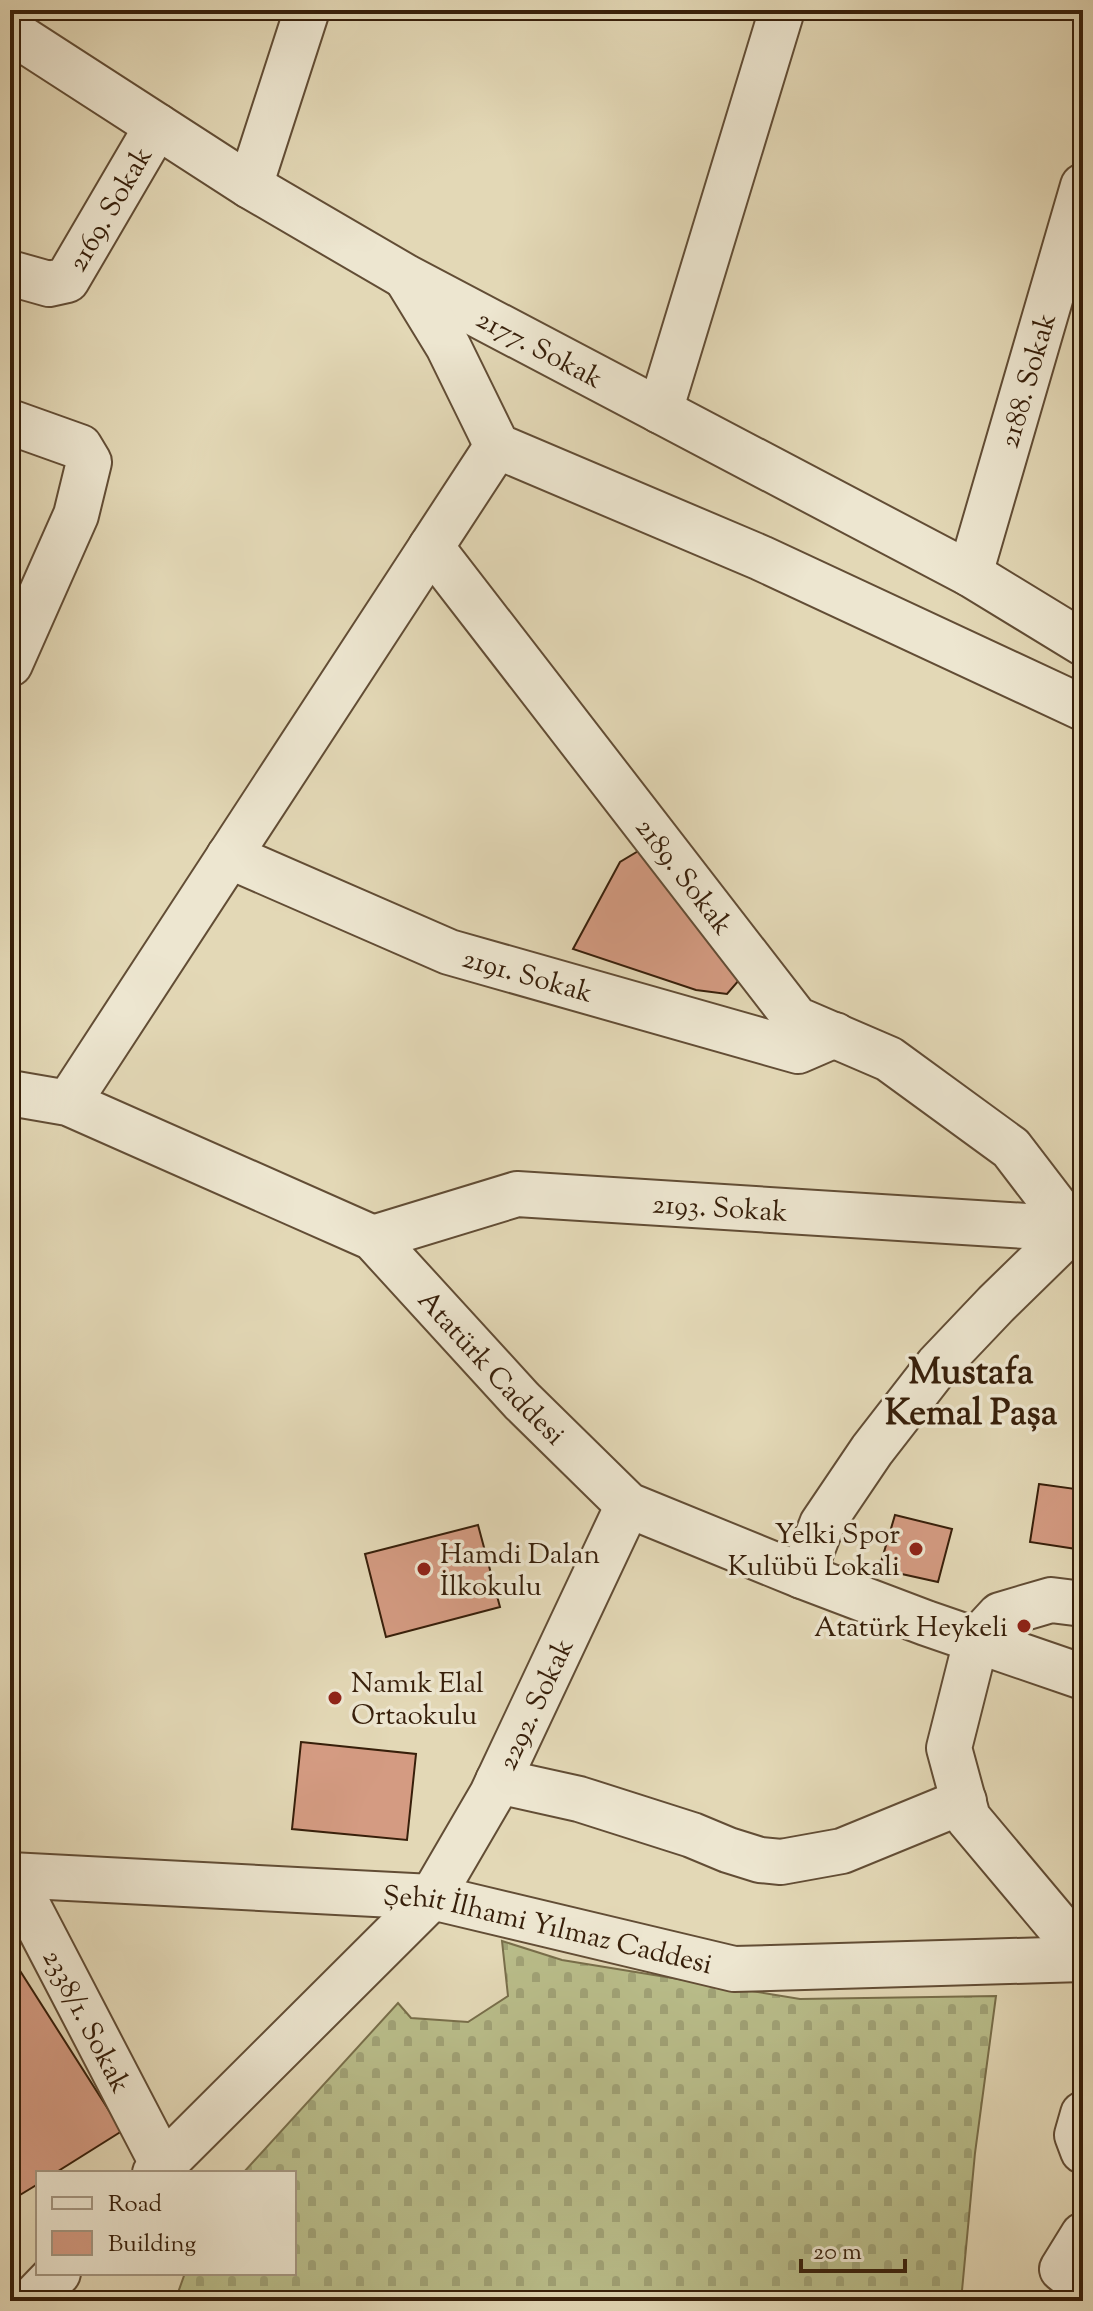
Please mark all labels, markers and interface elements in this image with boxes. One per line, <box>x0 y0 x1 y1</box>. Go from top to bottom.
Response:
street label: 2169. Sokak <box>59 140 164 280</box>
street label: 2177. Sokak <box>469 301 609 400</box>
street label: 2188. Sokak <box>991 309 1068 453</box>
street label: 2189. Sokak <box>624 810 741 944</box>
street label: 2191. Sokak <box>457 940 597 1015</box>
street label: 2193. Sokak <box>651 1186 789 1234</box>
street label: Atatürk Caddesi <box>407 1282 573 1456</box>
district label: Mustafa Kemal Paşa <box>885 1348 1058 1441</box>
place label: Yelki Spor Kulübü Lokali <box>728 1516 900 1588</box>
place label: Hamdi Dalan İlkokulu <box>440 1536 600 1608</box>
marker: Yelki Spor Kulübü Lokali <box>907 1540 925 1558</box>
marker: Hamdi Dalan İlkokulu <box>415 1560 433 1578</box>
place label: Atatürk Heykeli <box>814 1609 1008 1649</box>
marker: Atatürk Heykeli <box>1015 1617 1033 1635</box>
street label: 2292. Sokak <box>489 1633 585 1777</box>
place label: Namık Elal Ortaokulu <box>351 1665 484 1737</box>
marker: Namık Elal Ortaokulu <box>326 1689 344 1707</box>
street label: Şehit İlhami Yılmaz Caddesi <box>382 1877 716 1986</box>
street label: 2338/1. Sokak <box>31 1943 139 2101</box>
legend <box>36 2171 296 2275</box>
text: Road <box>108 2188 162 2222</box>
scale bar <box>801 2223 905 2273</box>
text: Building <box>108 2228 197 2262</box>
text: 20 m <box>813 2236 862 2270</box>

